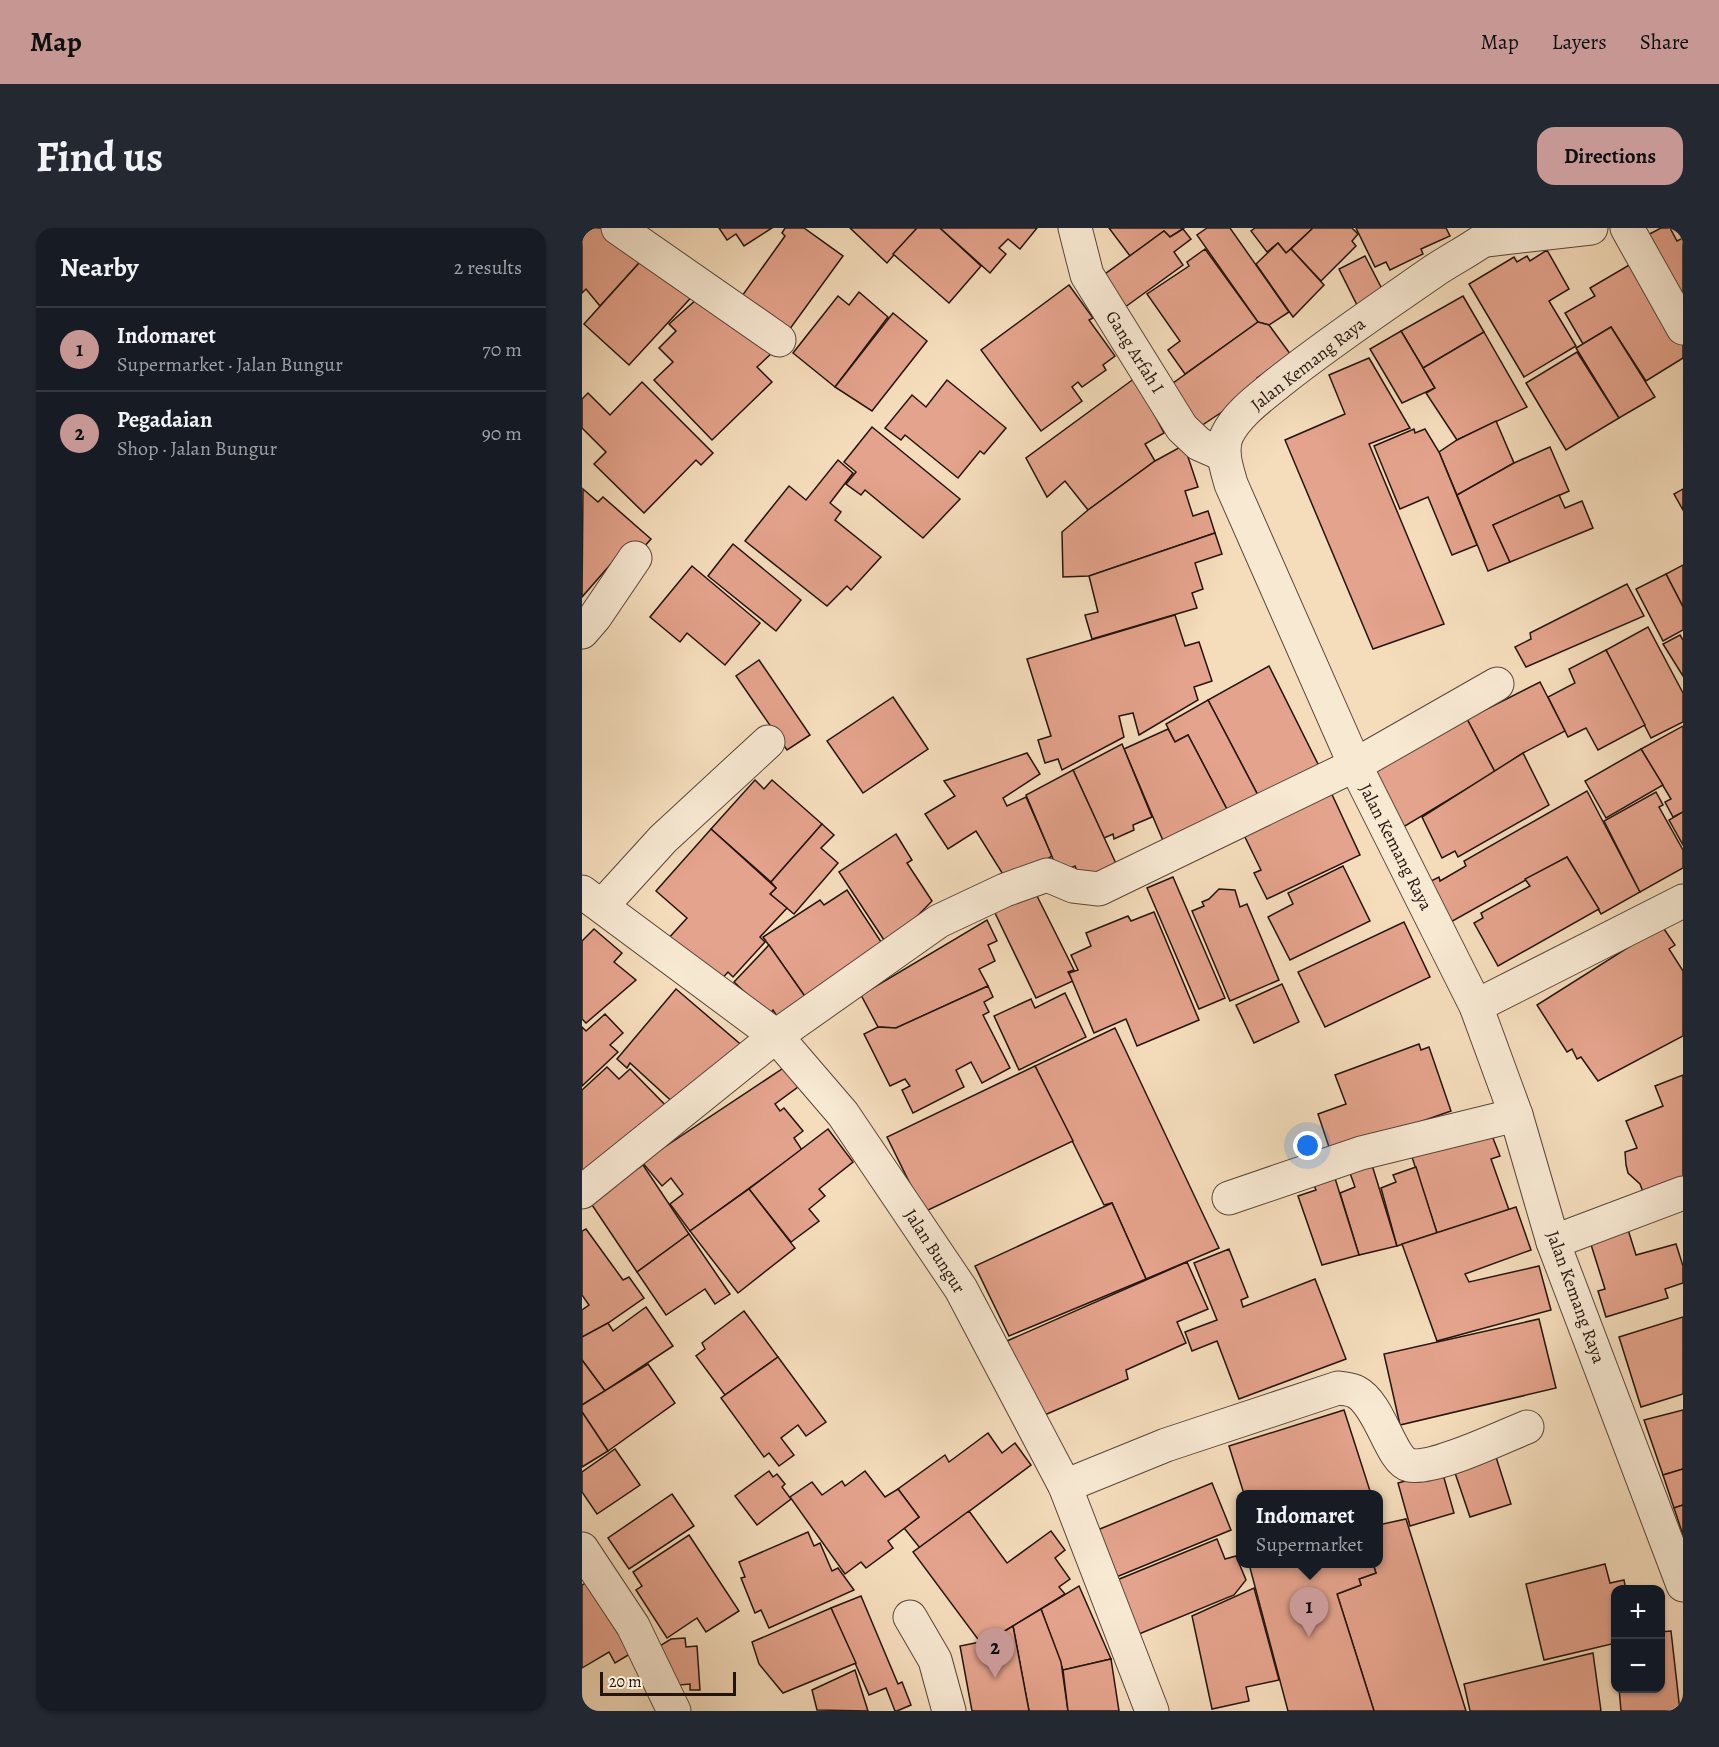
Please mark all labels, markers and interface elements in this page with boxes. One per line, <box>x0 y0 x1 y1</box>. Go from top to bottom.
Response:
text: Map <box>30 23 82 61</box>
text: Map <box>1480 28 1519 56</box>
text: Layers <box>1552 28 1607 56</box>
text: Share <box>1640 28 1689 56</box>
button: Directions <box>1537 127 1683 185</box>
text: Find us <box>36 128 163 185</box>
text: Nearby <box>60 250 139 285</box>
text: 2 results <box>454 254 522 281</box>
street label: Gang Arfah I <box>1100 306 1170 398</box>
street label: Jalan Kemang Raya <box>1246 311 1371 416</box>
text: Indomaret <box>117 321 216 351</box>
text: 1 <box>76 336 83 363</box>
text: 70 m <box>482 336 522 363</box>
text: Supermarket · Jalan Bungur <box>117 351 343 378</box>
text: Pegadaian <box>117 405 212 435</box>
text: 2 <box>75 420 84 447</box>
text: 90 m <box>482 420 522 447</box>
text: Shop · Jalan Bungur <box>117 435 277 462</box>
street label: Jalan Kemang Raya <box>1354 779 1439 915</box>
your location <box>1293 1131 1322 1160</box>
street label: Jalan Bungur <box>899 1204 971 1298</box>
street label: Jalan Kemang Raya <box>1541 1227 1611 1367</box>
popup <box>1236 1490 1383 1568</box>
text: Indomaret <box>1256 1501 1355 1531</box>
text: Supermarket <box>1256 1531 1363 1558</box>
map controls <box>1611 1585 1665 1693</box>
button: + <box>1611 1585 1665 1639</box>
pin: 1 <box>1290 1588 1328 1637</box>
pin: 2 <box>976 1628 1014 1678</box>
button: − <box>1611 1639 1665 1693</box>
scale bar <box>600 1669 736 1696</box>
text: 20 m <box>609 1671 642 1693</box>

